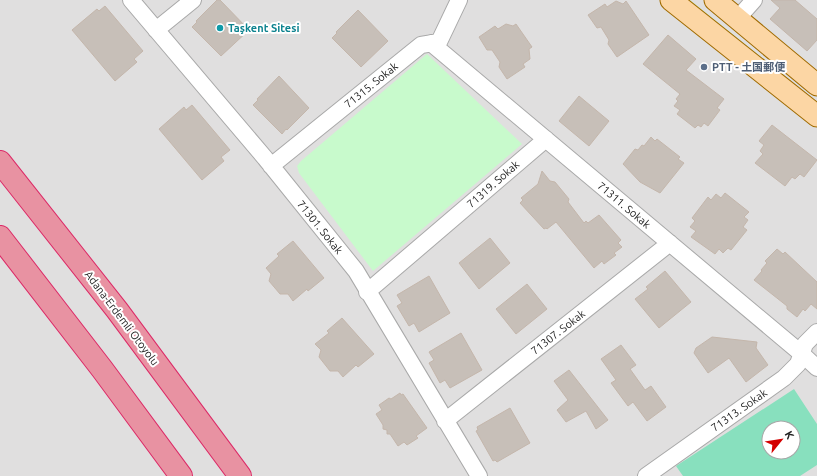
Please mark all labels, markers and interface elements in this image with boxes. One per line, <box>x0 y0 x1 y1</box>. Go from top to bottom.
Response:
place label: Taşkent Sitesi <box>228 22 299 34</box>
marker: Taşkent Sitesi <box>215 23 225 33</box>
street label: 71315. Sokak <box>342 60 400 110</box>
place label: PTT - 土国郵便 <box>712 61 786 73</box>
marker: PTT - 土国郵便 <box>699 62 709 72</box>
street label: 71319. Sokak <box>464 158 522 210</box>
street label: 71311. Sokak <box>595 179 653 231</box>
street label: 71301. Sokak <box>295 198 345 256</box>
street label: Adana-Erdemli Otoyolu <box>83 269 161 367</box>
street label: 71307. Sokak <box>529 307 588 357</box>
street label: 71313. Sokak <box>709 386 770 434</box>
north arrow <box>761 420 801 460</box>
text: K <box>783 429 797 442</box>

